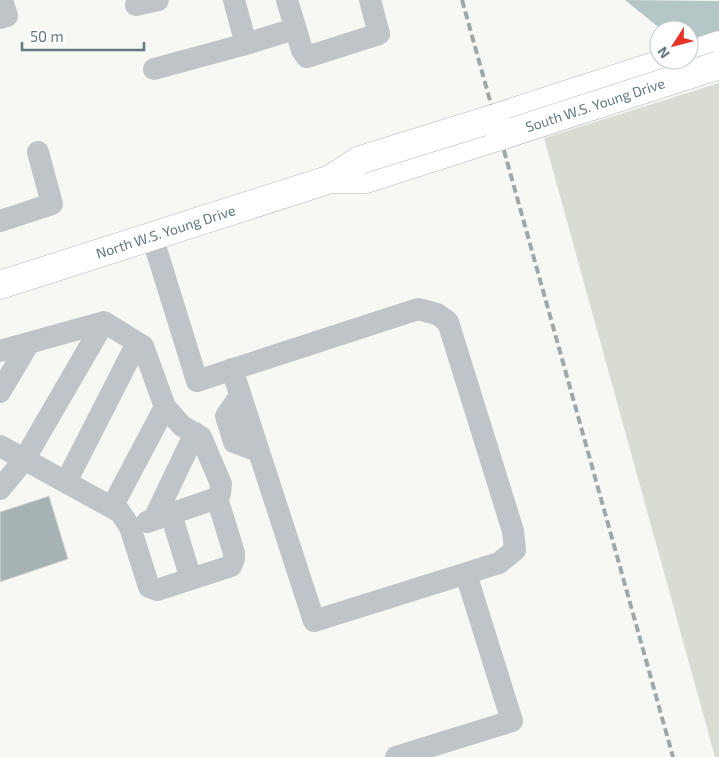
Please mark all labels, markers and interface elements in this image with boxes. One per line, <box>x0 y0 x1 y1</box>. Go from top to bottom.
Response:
scale bar <box>22 20 145 52</box>
north arrow <box>649 20 699 70</box>
text: 50 m <box>30 27 64 45</box>
text: N <box>653 44 673 62</box>
street label: South W.S. Young Drive <box>523 74 667 135</box>
street label: North W.S. Young Drive <box>94 201 237 262</box>

